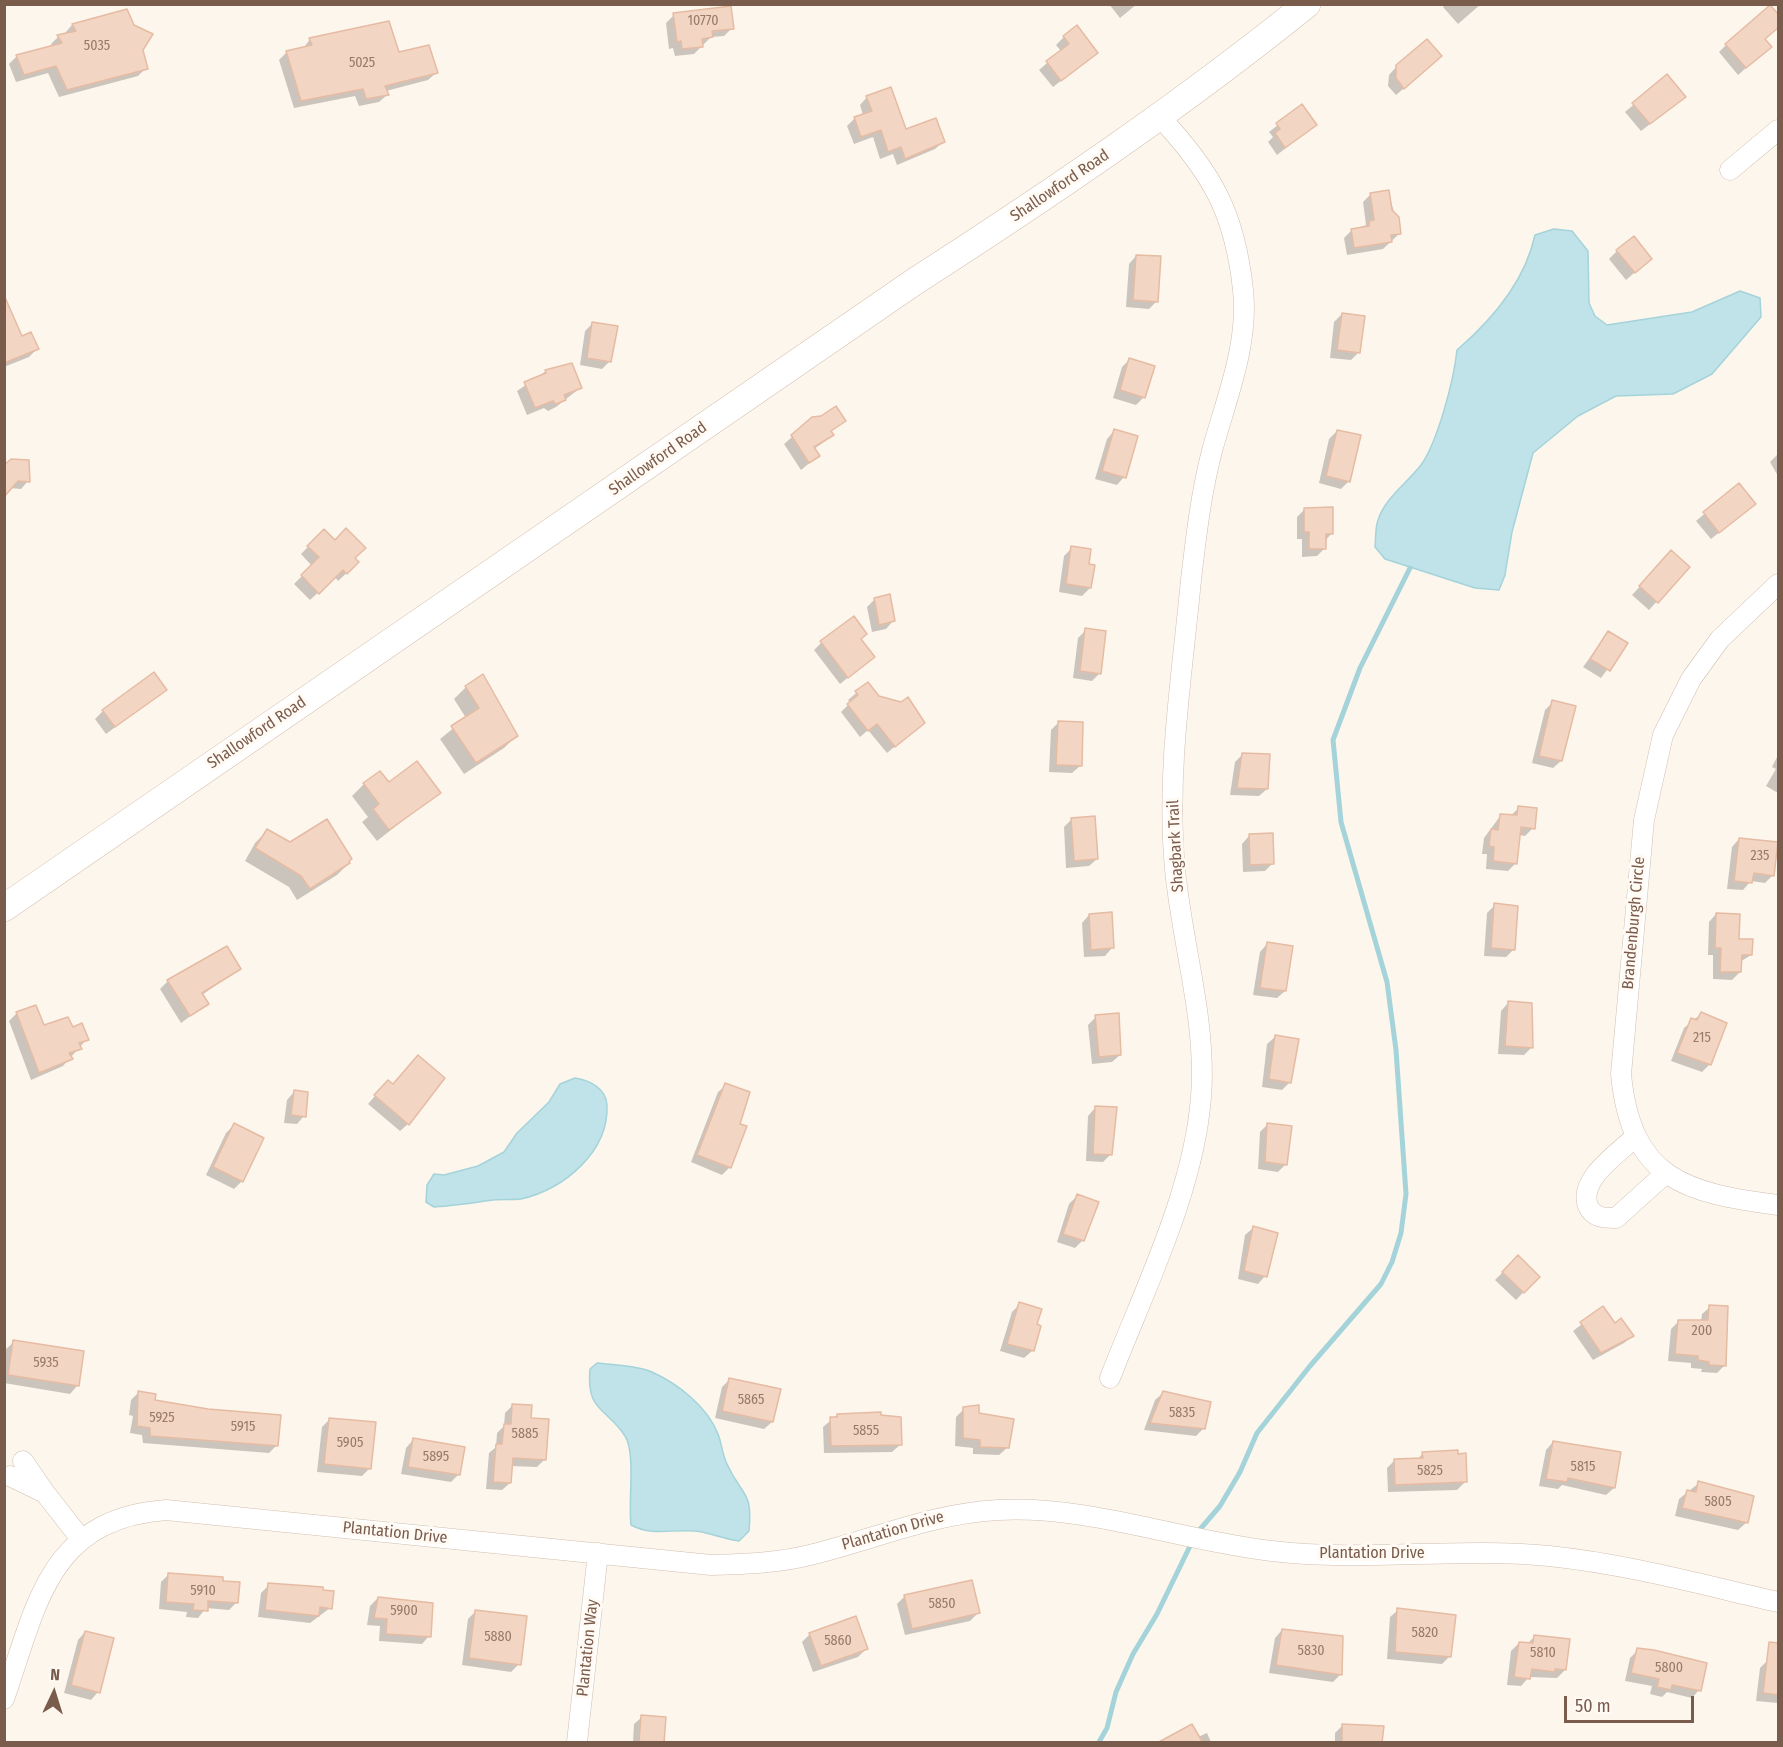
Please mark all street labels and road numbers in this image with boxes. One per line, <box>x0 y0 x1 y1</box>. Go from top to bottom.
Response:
street label: Shallowford Road <box>1007 146 1113 226</box>
street label: Shallowford Road <box>605 418 711 500</box>
street label: Shallowford Road <box>204 693 310 773</box>
street label: Shagbark Trail <box>1164 799 1188 893</box>
street label: Brandenburgh Circle <box>1619 856 1649 990</box>
street label: Plantation Drive <box>840 1507 946 1555</box>
street label: Plantation Drive <box>342 1518 448 1548</box>
street label: Plantation Drive <box>1319 1544 1425 1564</box>
street label: Plantation Way <box>573 1598 603 1698</box>

